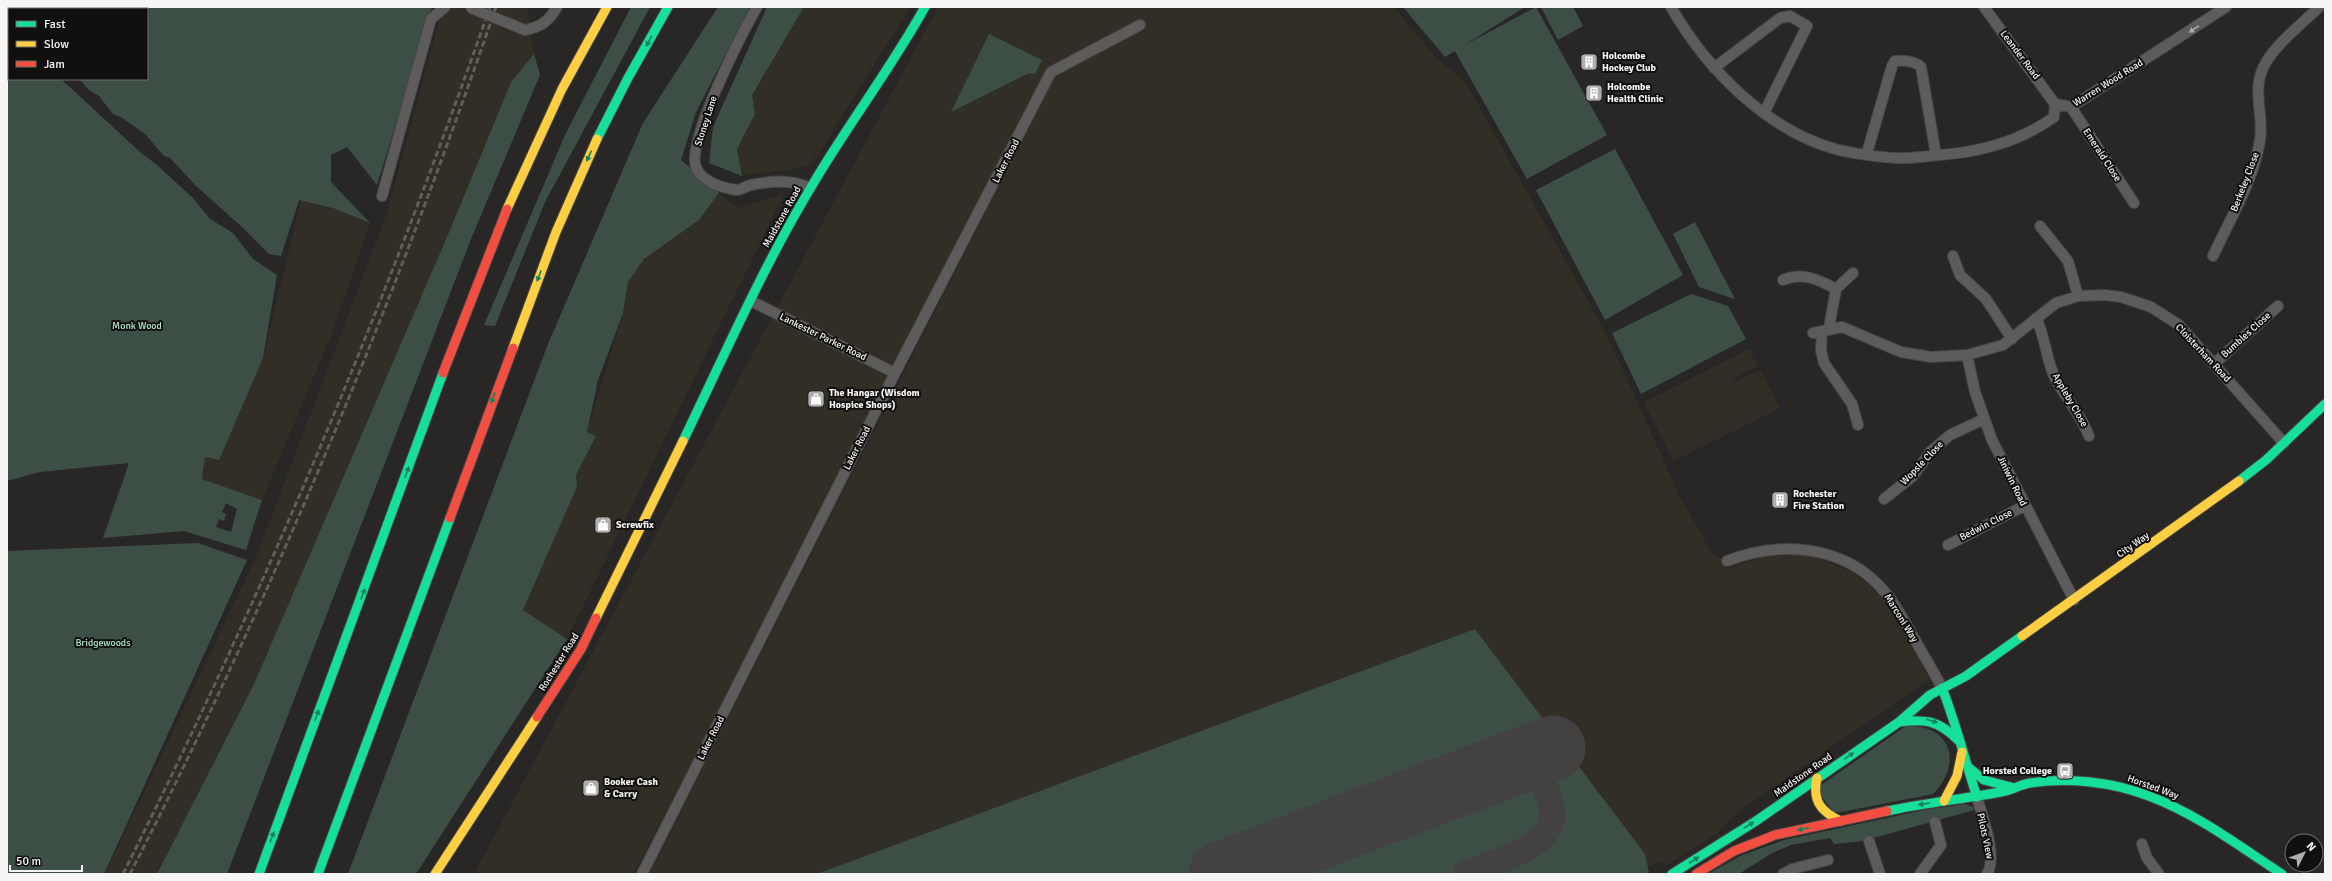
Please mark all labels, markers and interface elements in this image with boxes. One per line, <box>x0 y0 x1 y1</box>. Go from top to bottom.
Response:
legend <box>8 8 148 80</box>
text: Fast <box>44 17 65 32</box>
one-way arrow <box>2189 25 2199 33</box>
street label: Leander Road <box>1998 28 2042 82</box>
one-way arrow <box>646 35 653 47</box>
text: Slow <box>44 37 69 52</box>
place label: Holcombe Hockey Club <box>1602 50 1657 74</box>
building icon: Holcombe Hockey Club <box>1579 52 1599 72</box>
text: Jam <box>44 57 65 72</box>
street label: Warren Wood Road <box>2071 57 2145 109</box>
place label: Holcombe Health Clinic <box>1607 81 1664 105</box>
building icon: Holcombe Health Clinic <box>1584 83 1604 103</box>
street label: Stoney Lane <box>692 94 720 148</box>
street label: Emerald Close <box>2080 126 2124 184</box>
street label: Laker Road <box>990 137 1022 185</box>
one-way arrow <box>586 150 592 162</box>
street label: Berkeley Close <box>2228 151 2262 213</box>
street label: Maidstone Road <box>760 184 804 250</box>
one-way arrow <box>536 271 542 283</box>
street label: Bumbles Close <box>2219 310 2273 360</box>
street label: Lankester Parker Road <box>777 311 869 363</box>
park label: Monk Wood <box>112 320 162 332</box>
street label: Cloisterham Road <box>2173 321 2233 385</box>
street label: Appleby Close <box>2050 371 2090 429</box>
place label: The Hangar (Wisdom Hospice Shops) <box>829 387 920 411</box>
shop icon: The Hangar (Wisdom Hospice Shops) <box>806 389 826 409</box>
one-way arrow <box>490 392 496 404</box>
street label: Laker Road <box>841 424 873 472</box>
street label: Wopsle Close <box>1898 439 1946 487</box>
street label: Jiniwin Road <box>1995 454 2029 508</box>
one-way arrow <box>405 465 411 477</box>
place label: Rochester Fire Station <box>1793 488 1845 512</box>
building icon: Rochester Fire Station <box>1770 490 1790 510</box>
street label: Bedwin Close <box>1958 507 2014 543</box>
shop icon: Screwfix <box>593 515 613 535</box>
place label: Screwfix <box>616 519 654 531</box>
street label: City Way <box>2114 529 2152 560</box>
one-way arrow <box>360 587 366 599</box>
street label: Marconi Way <box>1881 592 1921 645</box>
street label: Rochester Road <box>536 631 582 693</box>
park label: Bridgewoods <box>75 637 131 649</box>
one-way arrow <box>315 709 321 721</box>
street label: Laker Road <box>695 714 727 762</box>
one-way arrow <box>1926 719 1938 725</box>
street label: Maidstone Road <box>1772 751 1834 799</box>
one-way arrow <box>1844 752 1854 760</box>
bus stop icon: Horsted College <box>2055 761 2075 781</box>
place label: Horsted College <box>1983 765 2052 777</box>
street label: Horsted Way <box>2126 772 2181 802</box>
place label: Booker Cash & Carry <box>604 776 658 800</box>
shop icon: Booker Cash & Carry <box>581 778 601 798</box>
one-way arrow <box>1918 801 1930 807</box>
street label: Pilots View <box>1974 812 1996 861</box>
one-way arrow <box>1743 821 1755 828</box>
one-way arrow <box>1797 826 1809 832</box>
one-way arrow <box>270 831 276 843</box>
north arrow <box>2284 833 2324 873</box>
text: N <box>2304 839 2318 854</box>
scale bar <box>10 847 82 873</box>
text: 50 m <box>16 854 41 869</box>
one-way arrow <box>1689 856 1699 864</box>

